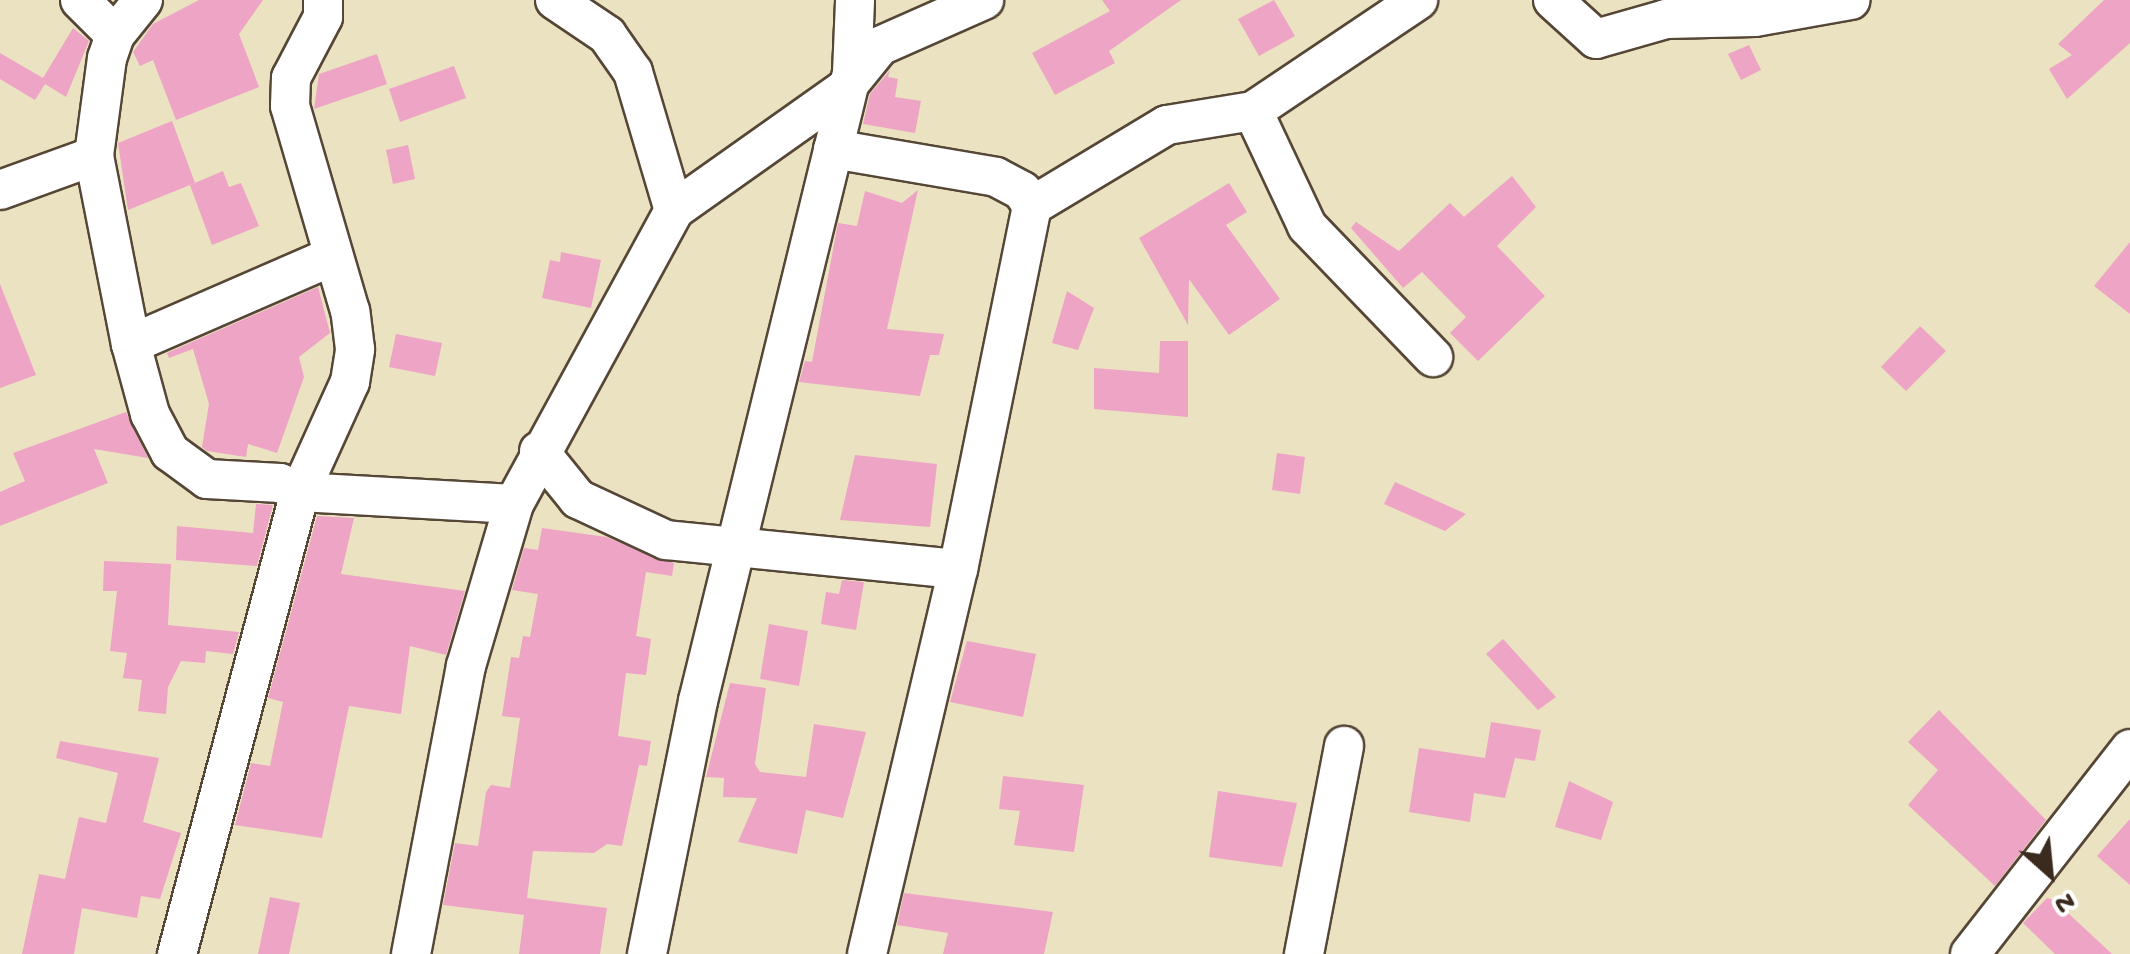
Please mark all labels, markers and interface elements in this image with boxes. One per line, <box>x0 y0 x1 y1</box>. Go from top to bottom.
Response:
north arrow <box>2000 824 2100 924</box>
text: N <box>2048 882 2079 920</box>

